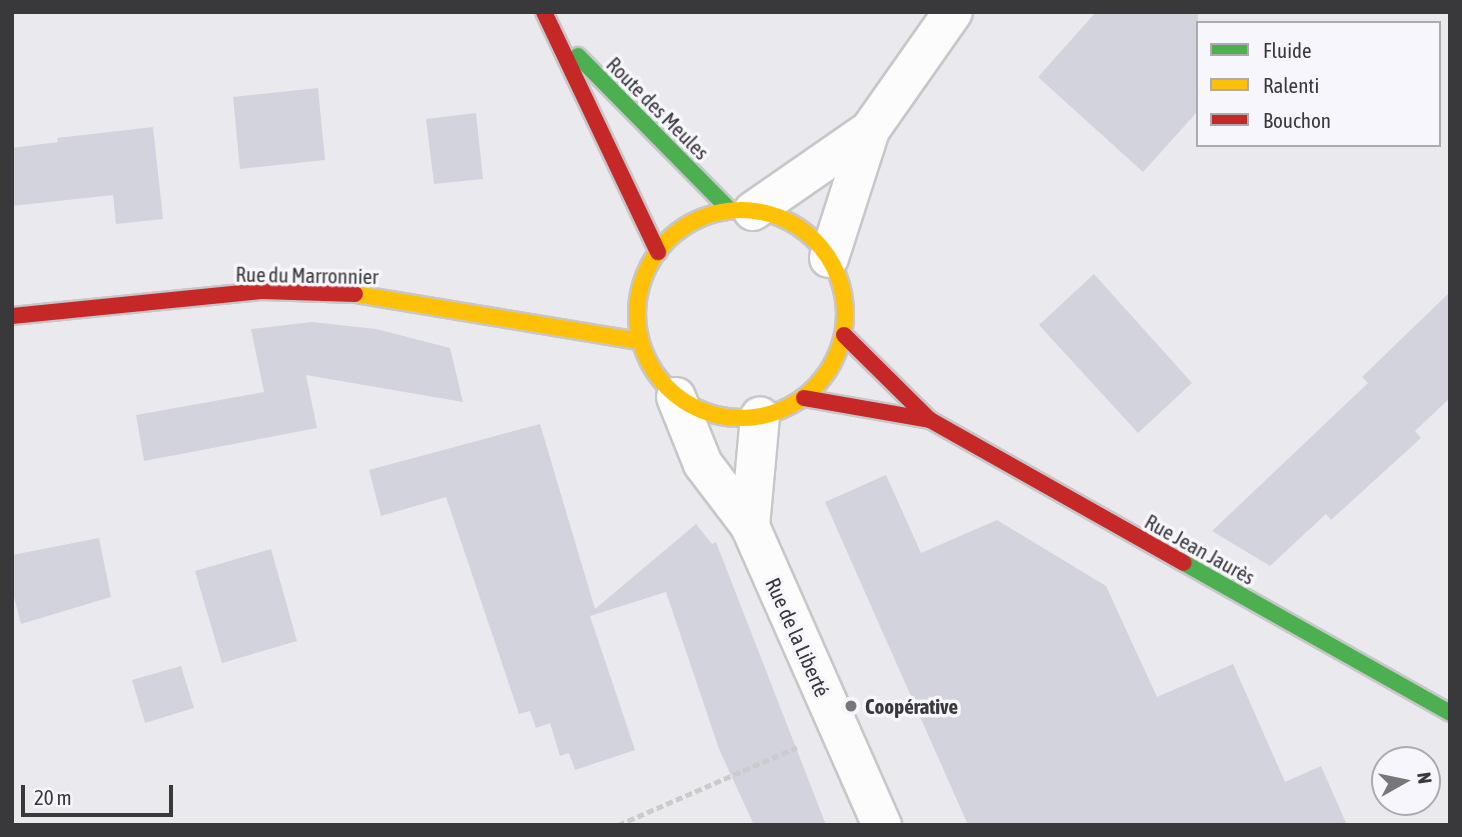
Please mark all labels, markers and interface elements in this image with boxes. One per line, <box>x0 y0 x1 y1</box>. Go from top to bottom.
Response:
legend <box>1196 21 1441 147</box>
text: Fluide <box>1263 38 1312 62</box>
street label: Route des Meules <box>602 52 714 164</box>
text: Ralenti <box>1263 73 1319 97</box>
text: Bouchon <box>1263 108 1331 132</box>
street label: Rue du Marronnier <box>235 261 379 289</box>
street label: Rue Jean Jaurès <box>1141 508 1259 590</box>
street label: Rue de la Liberté <box>761 574 835 700</box>
place label: Coopérative <box>865 693 958 719</box>
marker: Coopérative <box>843 698 859 714</box>
north arrow <box>1371 746 1441 816</box>
scale bar <box>24 770 177 814</box>
text: N <box>1413 771 1437 785</box>
text: 20 m <box>34 785 72 809</box>

